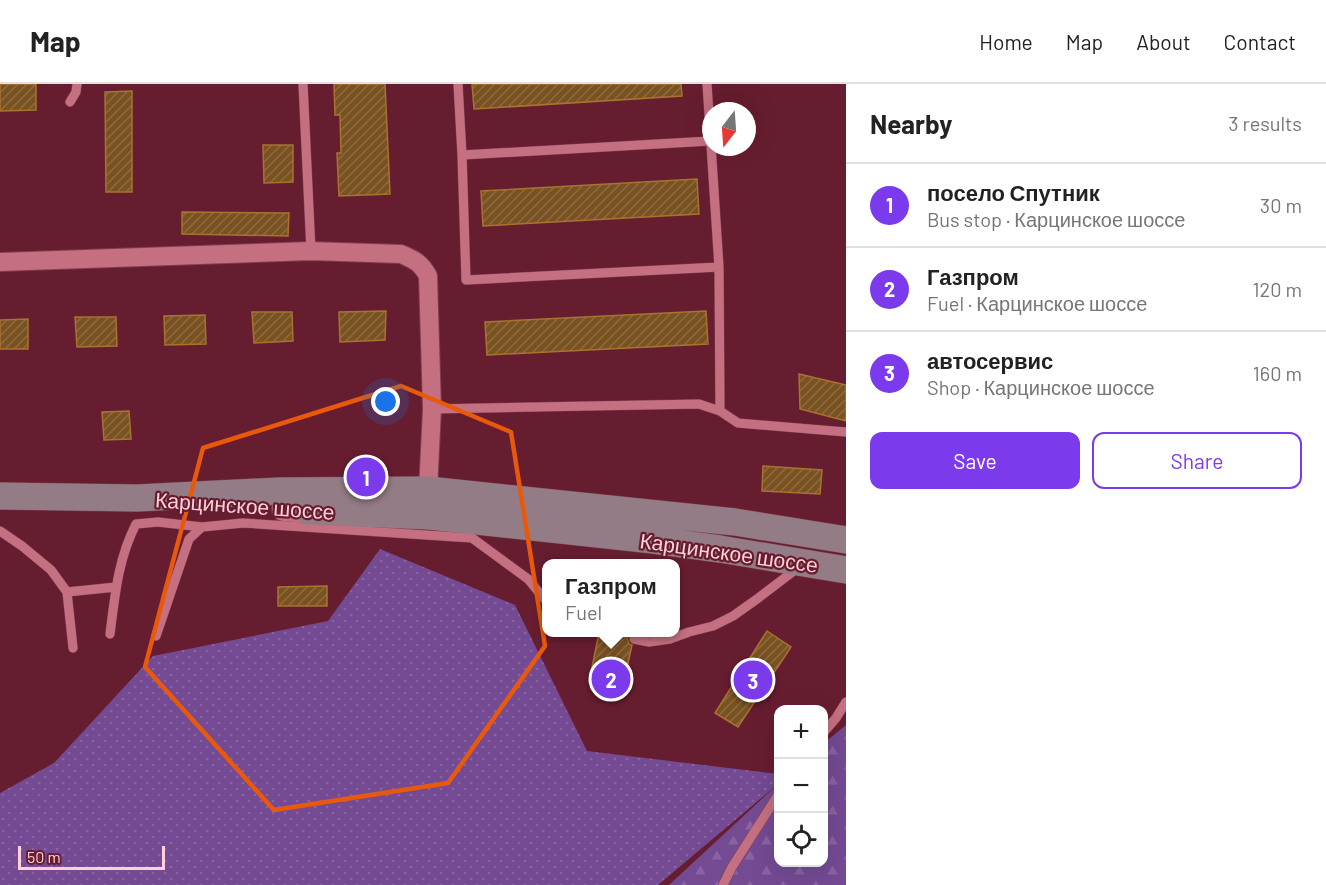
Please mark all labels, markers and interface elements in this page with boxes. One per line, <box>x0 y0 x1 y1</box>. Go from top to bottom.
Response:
text: Map <box>30 24 81 58</box>
text: Home <box>979 29 1033 54</box>
text: Map <box>1066 29 1103 54</box>
text: About <box>1136 29 1191 54</box>
text: Contact <box>1224 29 1296 54</box>
north arrow <box>702 102 756 156</box>
text: Nearby <box>870 108 952 139</box>
text: 3 results <box>1228 111 1302 135</box>
text: посело Спутник <box>927 179 1100 205</box>
text: 1 <box>886 193 893 217</box>
text: 30 m <box>1260 193 1302 217</box>
text: Bus stop · Карцинское шоссе <box>927 207 1185 231</box>
text: Газпром <box>927 263 1019 289</box>
text: 2 <box>884 277 895 301</box>
text: 120 m <box>1252 277 1302 301</box>
text: Fuel · Карцинское шоссе <box>927 291 1147 315</box>
text: автосервис <box>927 347 1053 373</box>
text: 3 <box>884 361 895 385</box>
text: 160 m <box>1253 361 1302 385</box>
text: Shop · Карцинское шоссе <box>927 375 1155 399</box>
your location <box>371 387 400 416</box>
button: Save <box>870 432 1080 489</box>
button: Share <box>1092 432 1302 489</box>
pin: 1 <box>346 454 386 500</box>
street label: Карцинское шоссе <box>155 486 335 524</box>
street label: Карцинское шоссе <box>638 527 820 577</box>
popup <box>542 559 680 637</box>
text: Газпром <box>565 572 657 598</box>
text: Fuel <box>565 600 602 624</box>
pin: 2 <box>592 656 630 702</box>
pin: 3 <box>734 658 772 702</box>
map controls <box>774 705 828 867</box>
button: + <box>774 705 828 759</box>
button: − <box>774 759 828 813</box>
button: locate <box>774 813 828 867</box>
scale bar <box>18 843 165 870</box>
text: 50 m <box>27 847 61 866</box>

